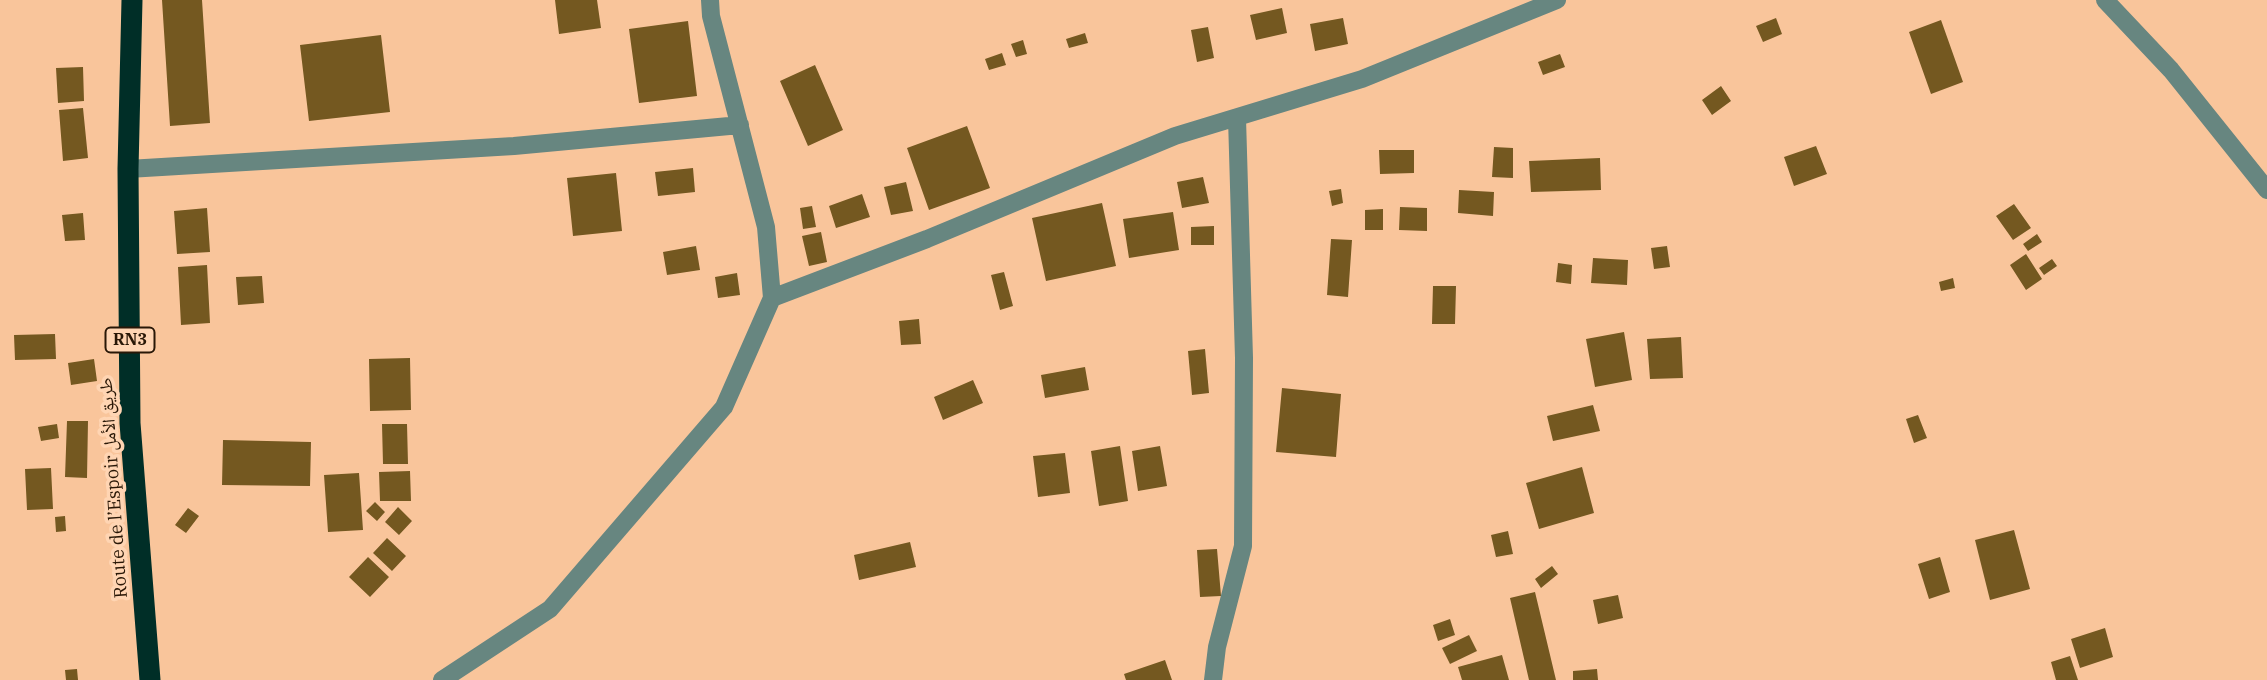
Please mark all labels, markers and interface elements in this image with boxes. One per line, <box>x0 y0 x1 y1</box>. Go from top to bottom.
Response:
road number: RN3 <box>106 328 154 352</box>
street label: Route de l’Espoir طريق الأمل <box>96 377 132 599</box>

